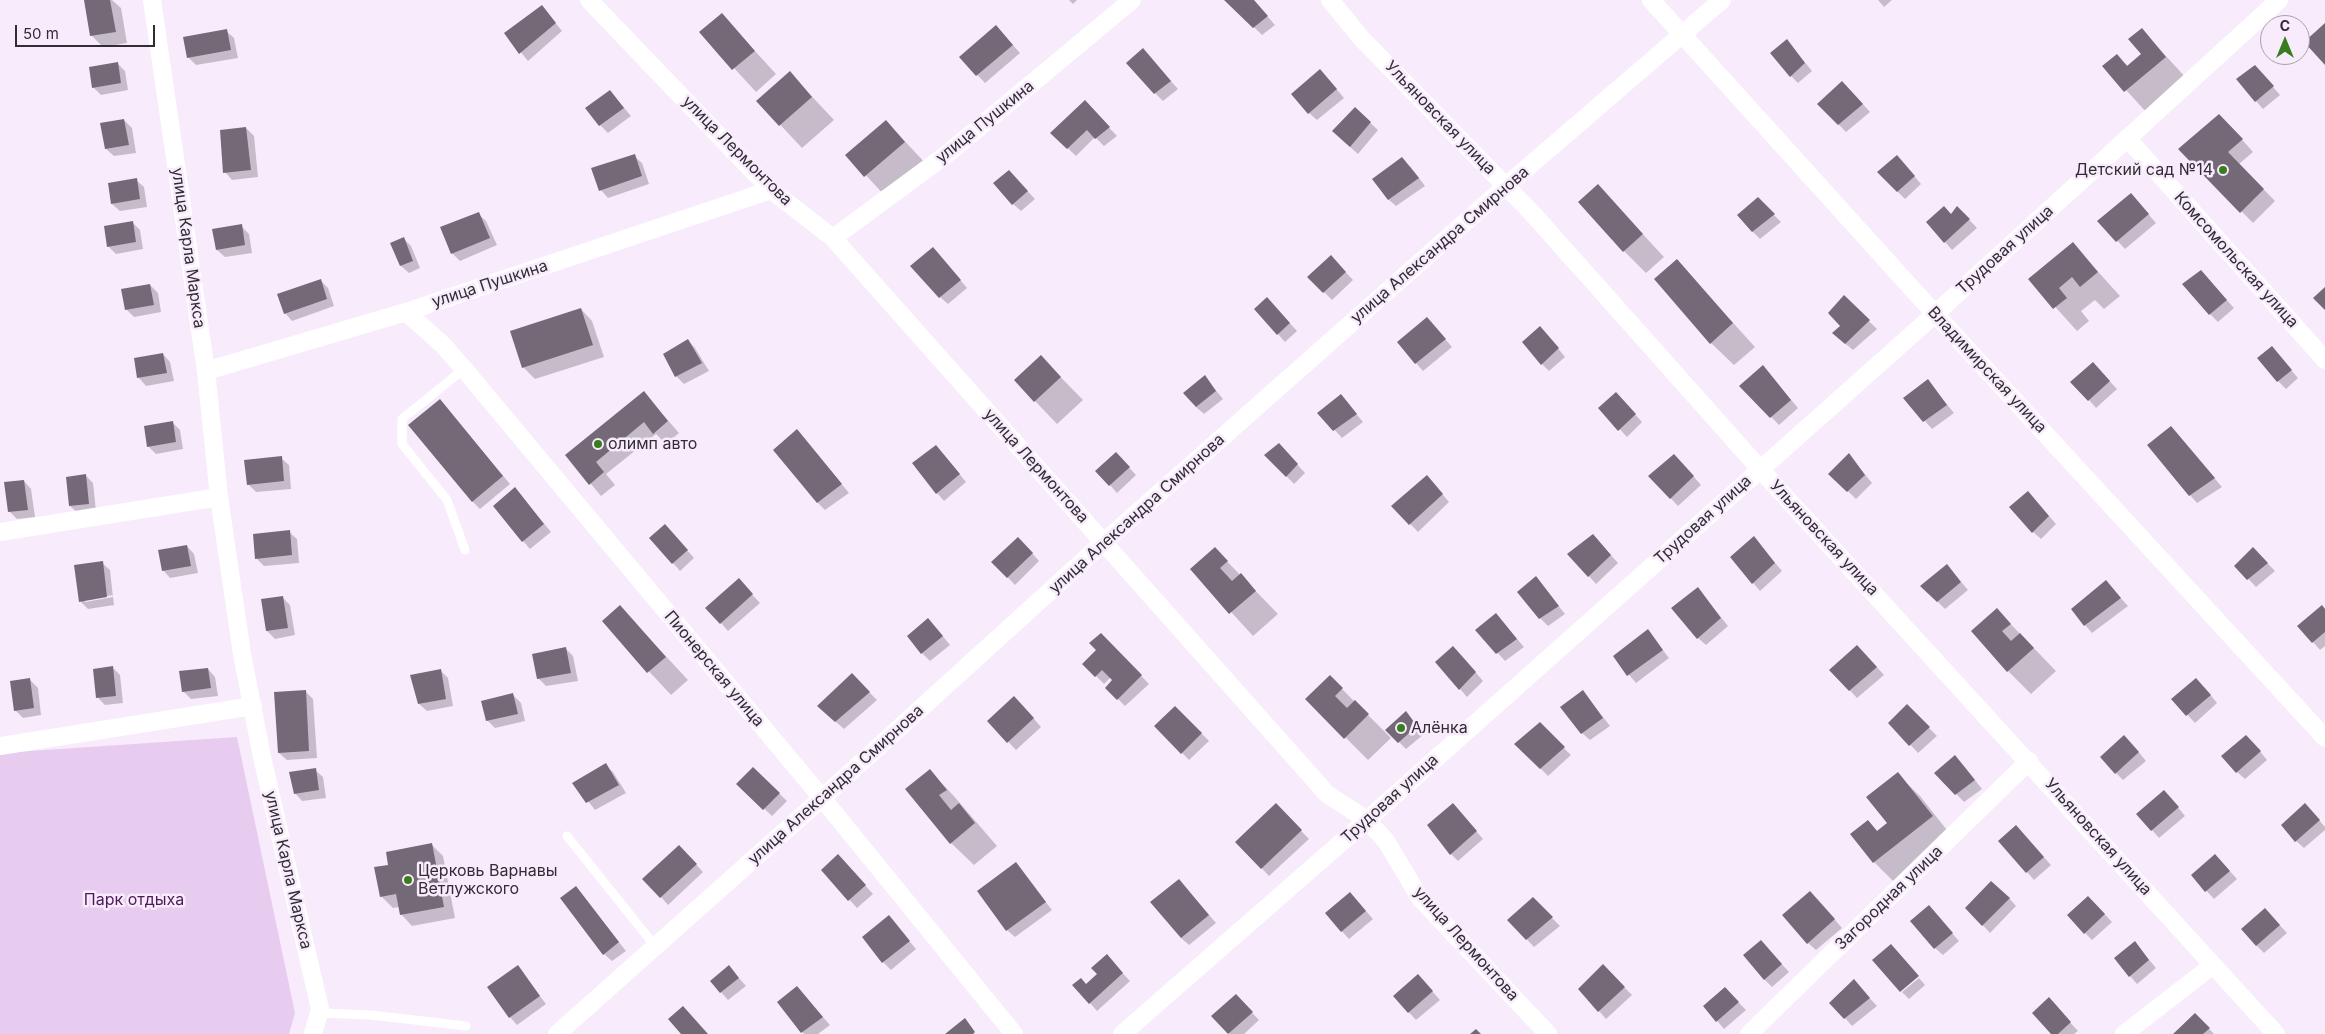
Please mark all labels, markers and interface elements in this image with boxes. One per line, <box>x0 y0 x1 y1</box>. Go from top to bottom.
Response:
scale bar <box>18 15 158 47</box>
north arrow <box>2260 15 2310 65</box>
text: С <box>2280 17 2290 34</box>
text: 50 m <box>23 24 59 43</box>
street label: Ульяновская улица <box>1381 57 1499 179</box>
street label: улица Пушкина <box>932 77 1038 167</box>
street label: улица Лермонтова <box>678 92 796 210</box>
place label: Детский сад №14 <box>2075 160 2213 180</box>
street label: улица Александра Смирнова <box>1347 162 1533 328</box>
marker: Детский сад №14 <box>2217 164 2229 176</box>
street label: улица Карла Маркса <box>167 166 209 330</box>
street label: Комсомольская улица <box>2170 188 2302 332</box>
street label: Трудовая улица <box>1953 201 2057 299</box>
street label: улица Пушкина <box>430 256 550 312</box>
street label: Владимирская улица <box>1924 303 2050 437</box>
street label: улица Лермонтова <box>980 405 1092 527</box>
street label: улица Александра Смирнова <box>1045 430 1229 598</box>
place label: олимп авто <box>608 434 697 454</box>
marker: олимп авто <box>592 438 604 450</box>
street label: Трудовая улица <box>1651 471 1755 569</box>
street label: Ульяновская улица <box>1766 476 1882 600</box>
street label: Пионерская улица <box>660 607 768 731</box>
street label: улица Александра Смирнова <box>744 701 928 869</box>
place label: Алёнка <box>1411 718 1468 738</box>
marker: Алёнка <box>1395 722 1407 734</box>
street label: Трудовая улица <box>1338 750 1442 848</box>
street label: Ульяновская улица <box>2040 775 2156 899</box>
street label: улица Карла Маркса <box>260 789 316 951</box>
street label: Загородная улица <box>1831 842 1947 954</box>
place label: Церковь Варнавы Ветлужского <box>418 861 558 899</box>
marker: Церковь Варнавы Ветлужского <box>402 874 414 886</box>
street label: улица Лермонтова <box>1410 883 1522 1005</box>
park label: Парк отдыха <box>84 890 184 910</box>

